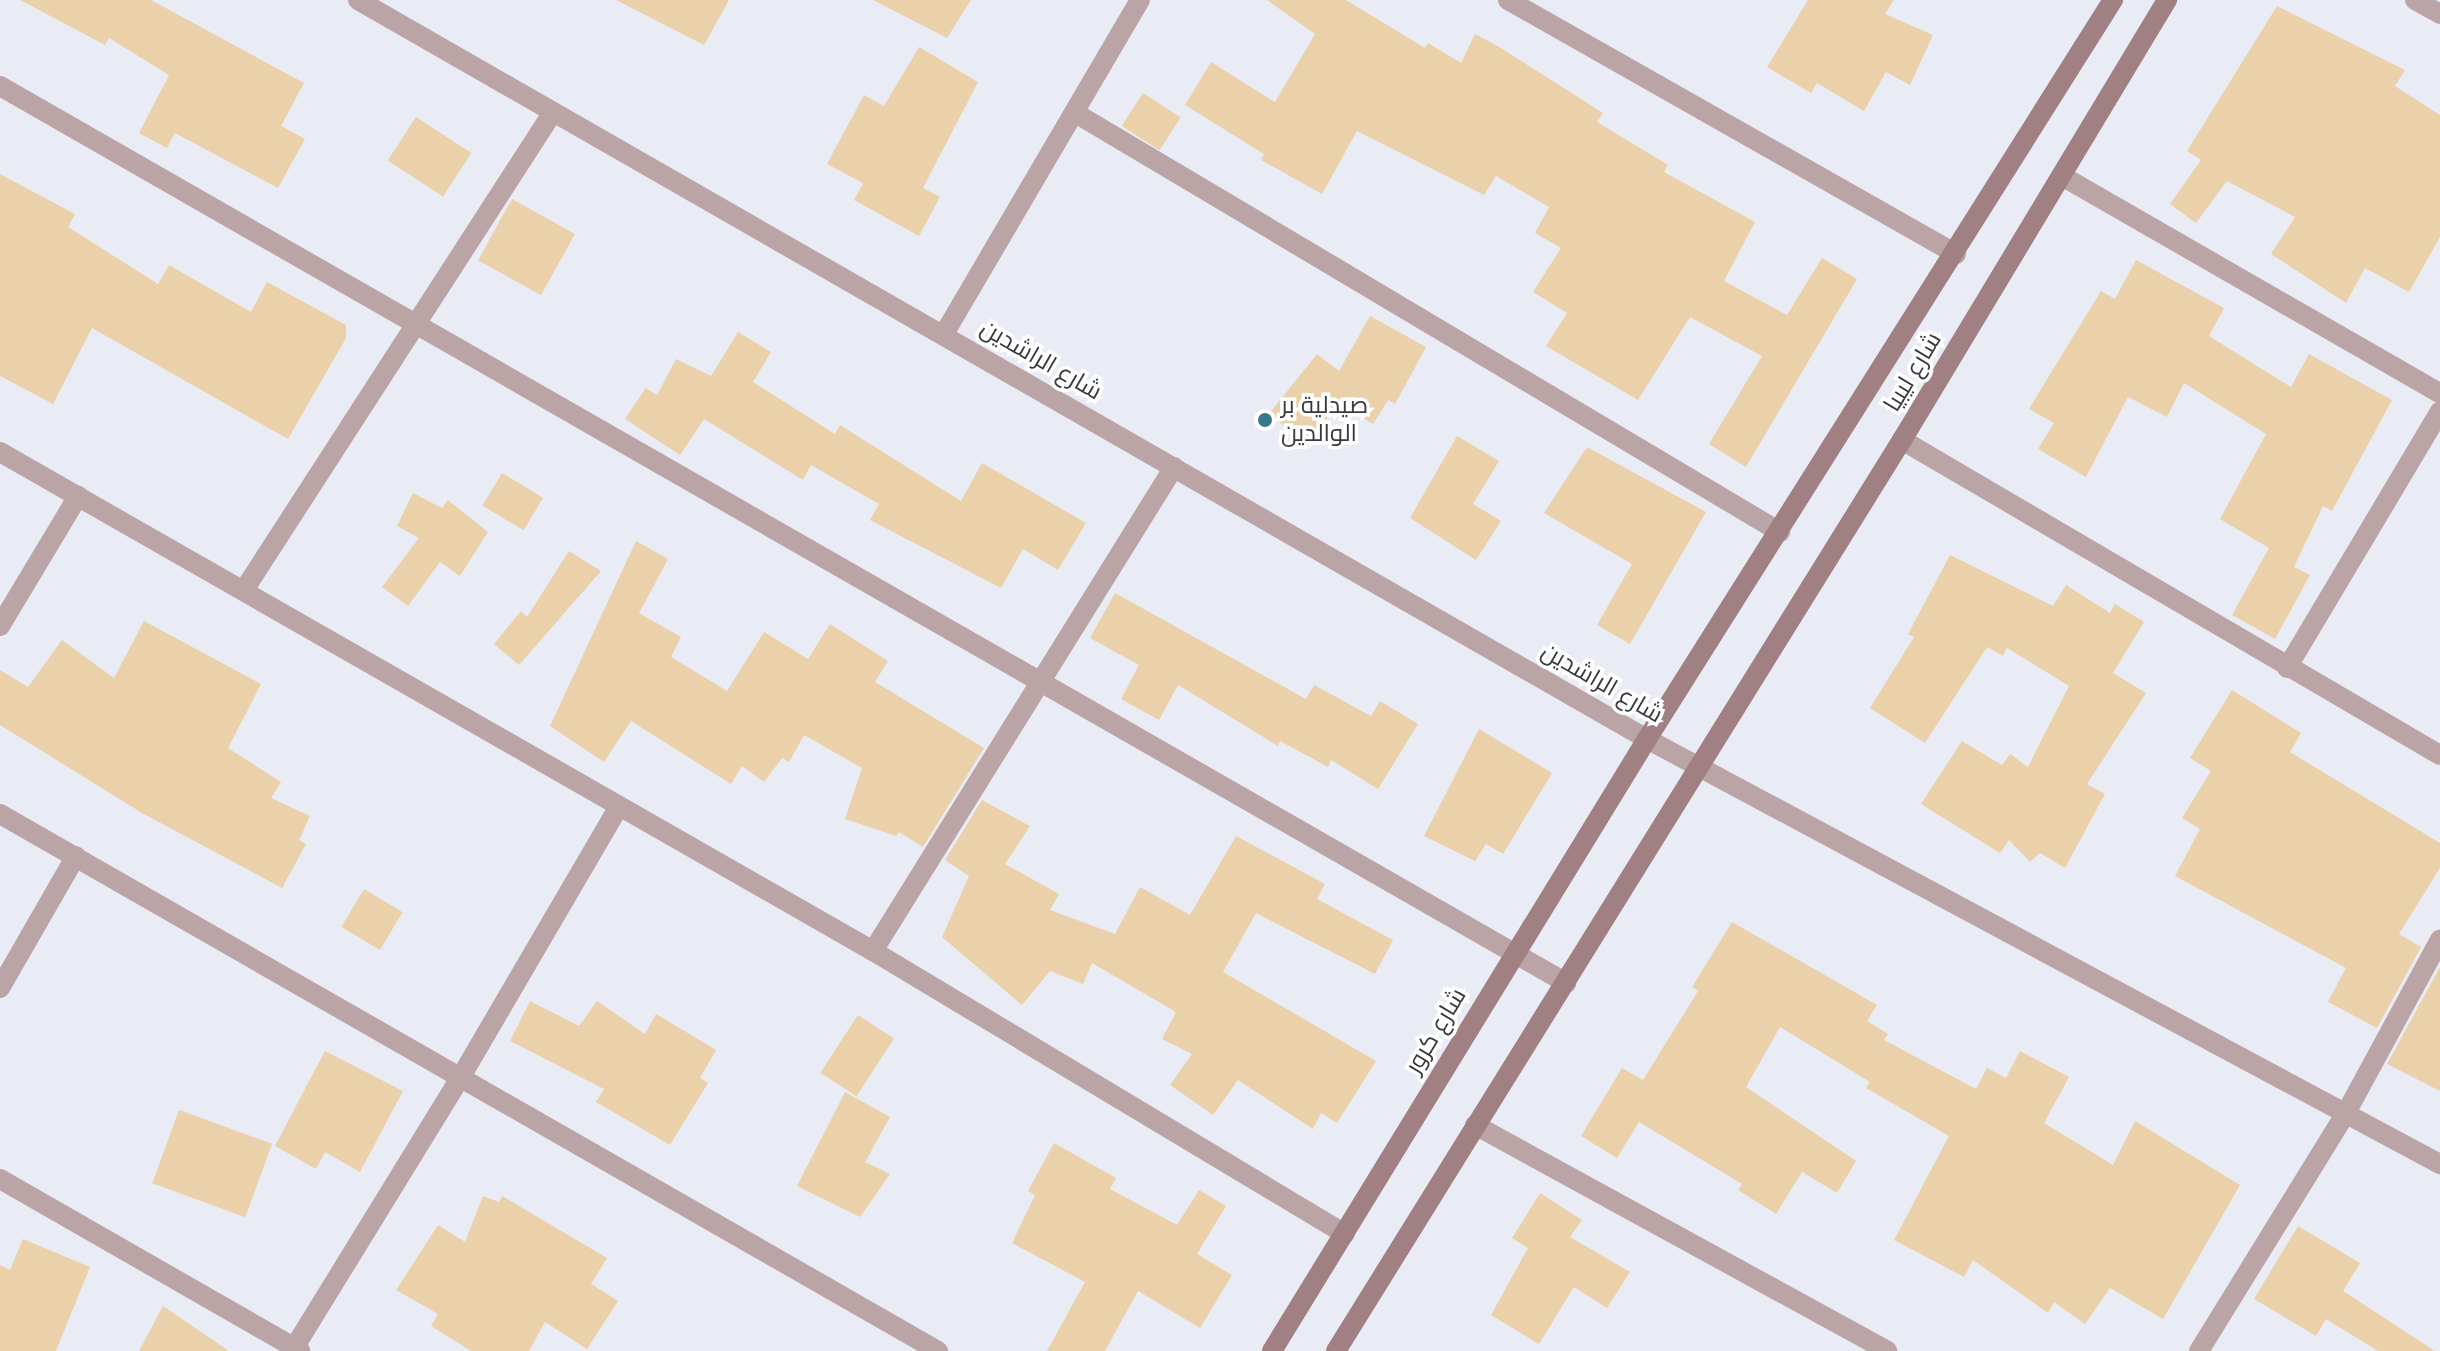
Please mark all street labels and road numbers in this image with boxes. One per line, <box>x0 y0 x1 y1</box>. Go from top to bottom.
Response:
street label: شارع الراشدين <box>975 314 1107 406</box>
street label: شارع ليبيا <box>1878 327 1948 417</box>
street label: شارع الراشدين <box>1536 637 1668 729</box>
street label: شارع كرور <box>1399 983 1473 1079</box>

